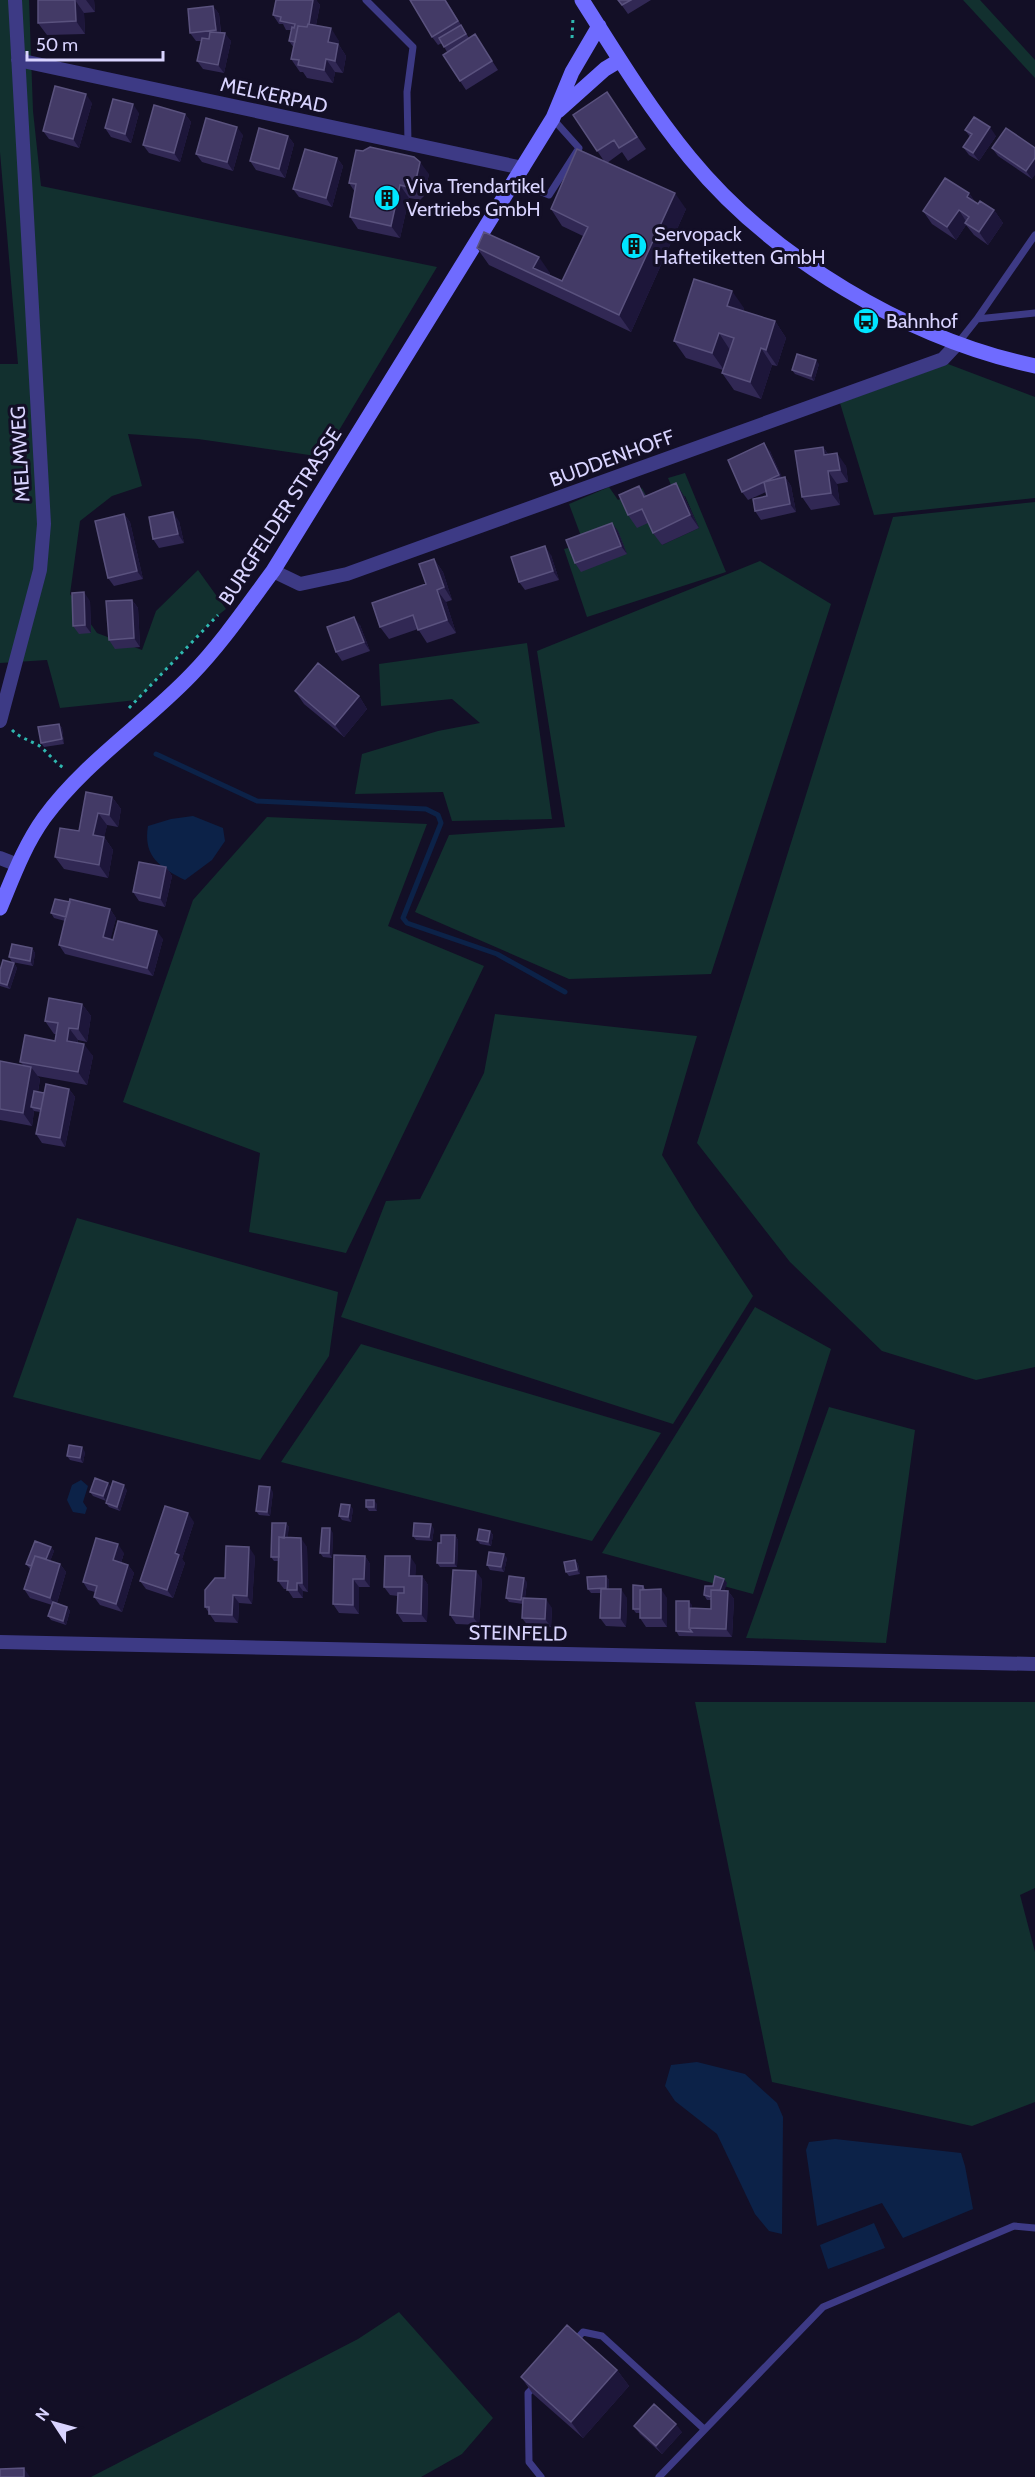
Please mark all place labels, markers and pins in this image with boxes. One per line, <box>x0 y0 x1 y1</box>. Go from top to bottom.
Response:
place label: Viva Trendartikel Vertriebs GmbH <box>406 174 545 221</box>
building icon: Viva Trendartikel Vertriebs GmbH <box>372 183 402 213</box>
place label: Servopack Haftetiketten GmbH <box>654 222 826 269</box>
building icon: Servopack Haftetiketten GmbH <box>619 231 649 261</box>
bus stop icon: Bahnhof <box>851 306 881 336</box>
place label: Bahnhof <box>886 309 958 333</box>

